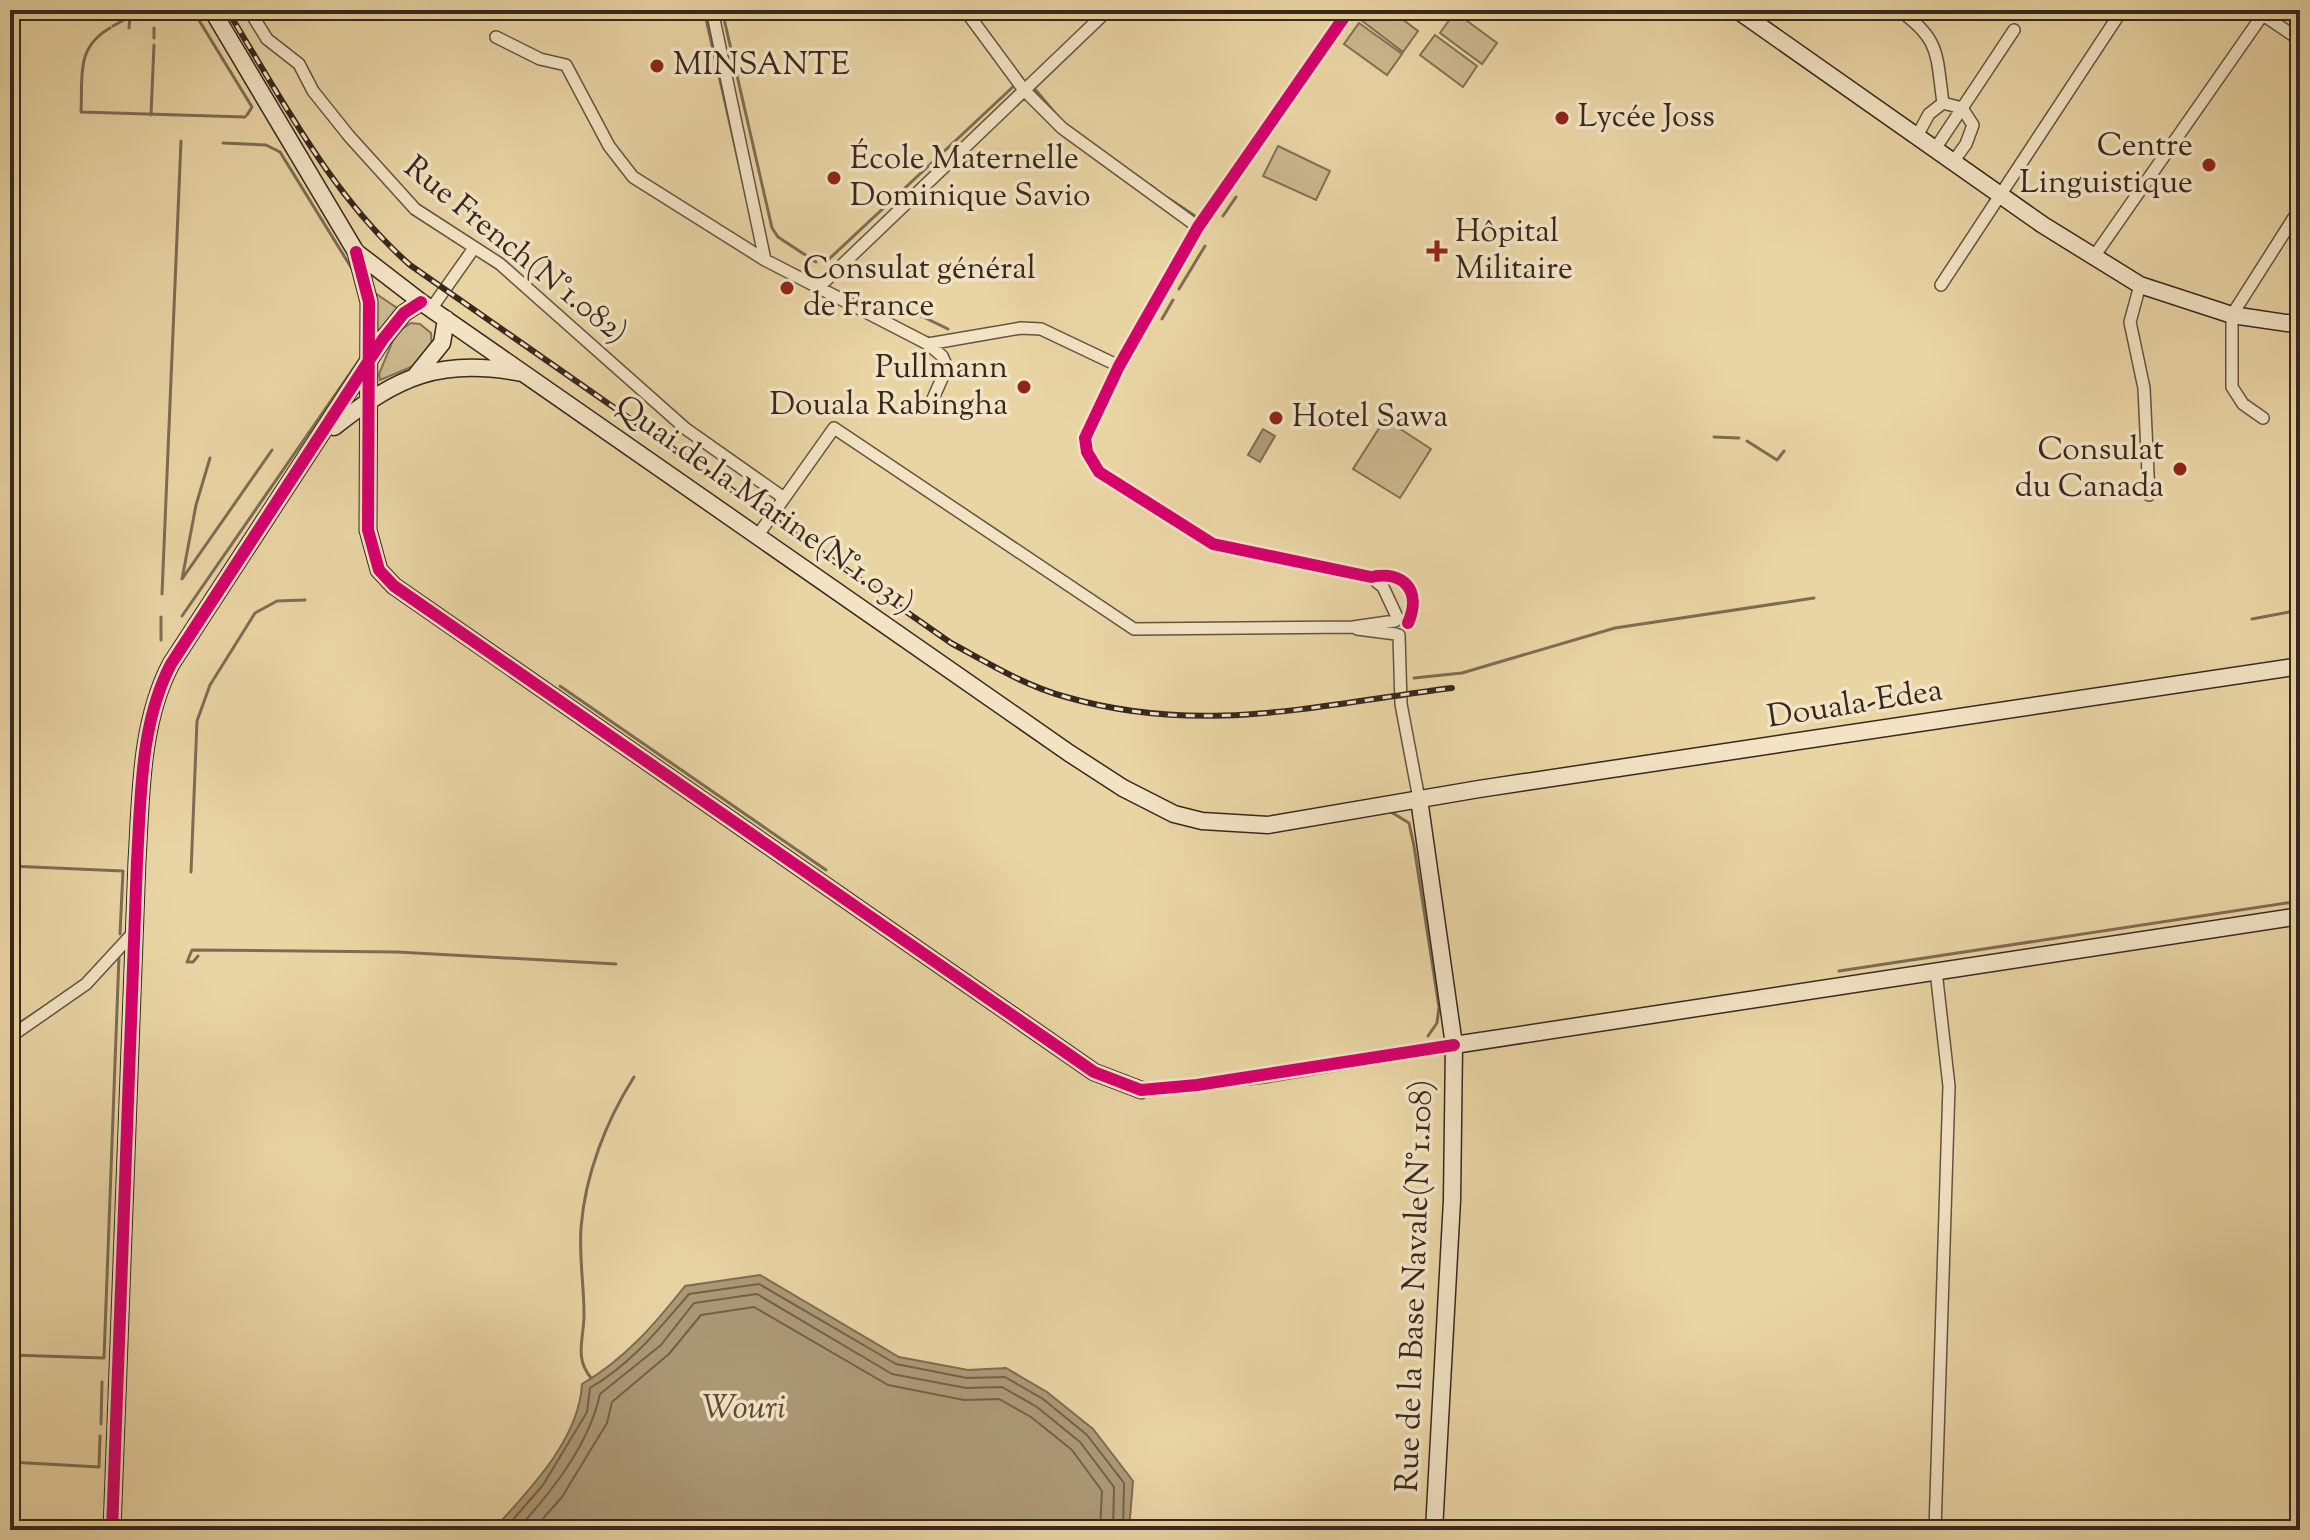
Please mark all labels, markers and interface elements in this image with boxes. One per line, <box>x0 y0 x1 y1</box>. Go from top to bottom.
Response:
place label: MINSANTE <box>673 43 850 89</box>
marker: MINSANTE <box>648 57 666 75</box>
place label: Lycée Joss <box>1578 95 1715 141</box>
marker: Lycée Joss <box>1553 109 1571 127</box>
place label: Centre Linguistique <box>2020 124 2193 207</box>
place label: École Maternelle Dominique Savio <box>850 137 1091 220</box>
street label: Rue French(N°1.082) <box>393 146 637 356</box>
marker: Centre Linguistique <box>2200 156 2218 174</box>
marker: École Maternelle Dominique Savio <box>825 169 843 187</box>
place label: Hôpital Militaire <box>1455 210 1573 293</box>
marker: Hôpital Militaire <box>1426 240 1448 262</box>
place label: Consulat général de France <box>803 247 1036 330</box>
marker: Consulat général de France <box>778 279 796 297</box>
place label: Pullmann Douala Rabingha <box>770 346 1008 429</box>
marker: Pullmann Douala Rabingha <box>1015 378 1033 396</box>
street label: Quai de la Marine(N°1.031) <box>605 385 923 627</box>
place label: Hotel Sawa <box>1292 395 1448 441</box>
marker: Hotel Sawa <box>1267 409 1285 427</box>
place label: Consulat du Canada <box>2015 428 2164 511</box>
marker: Consulat du Canada <box>2171 460 2189 478</box>
street label: Douala-Edea <box>1764 668 1946 742</box>
street label: Rue de la Base Navale(N°1.108) <box>1386 1079 1446 1493</box>
water label: Wouri <box>702 1385 786 1434</box>

